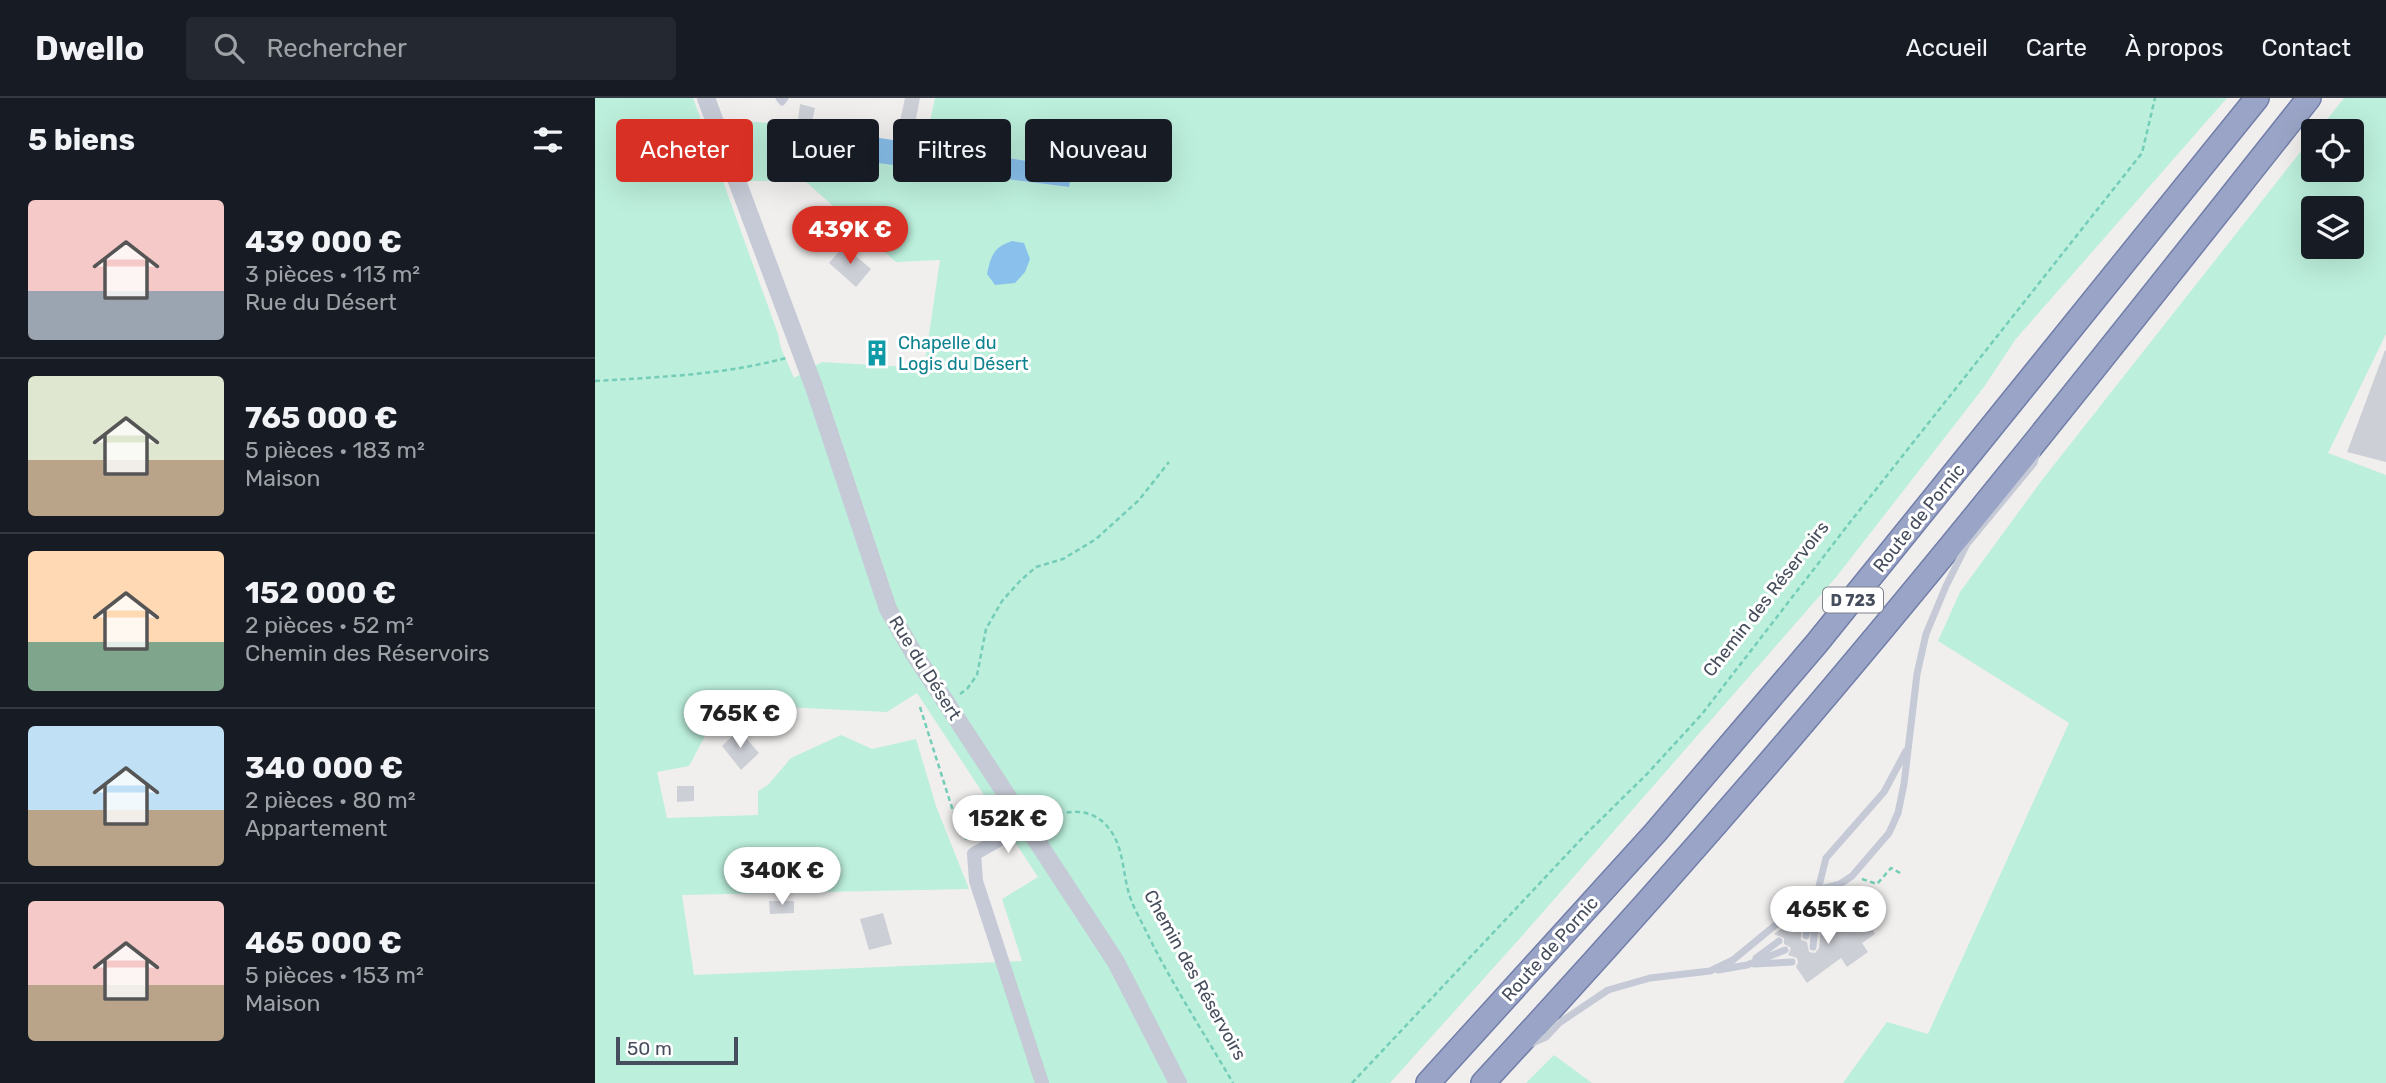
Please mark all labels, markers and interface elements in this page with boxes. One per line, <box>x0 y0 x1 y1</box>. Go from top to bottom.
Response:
search box <box>186 17 676 80</box>
text: Dwello <box>35 29 144 68</box>
icon: search <box>210 29 248 67</box>
text: Rechercher <box>266 33 407 64</box>
text: Accueil <box>1906 34 1988 62</box>
text: Carte <box>2026 34 2087 62</box>
text: À propos <box>2125 34 2224 62</box>
text: Contact <box>2262 34 2351 62</box>
chip: Acheter <box>616 119 753 182</box>
chip: Louer <box>767 119 879 182</box>
chip: Filtres <box>893 119 1011 182</box>
chip: Nouveau <box>1025 119 1172 182</box>
map controls <box>2301 119 2364 259</box>
button: locate <box>2301 119 2364 182</box>
icon: filters <box>529 121 567 159</box>
text: 5 biens <box>28 122 135 158</box>
button: layers <box>2301 196 2364 259</box>
pin: 439K € <box>793 206 907 266</box>
text: 439K € <box>808 215 892 243</box>
text: 439 000 € <box>245 224 402 260</box>
icon: home <box>84 228 168 312</box>
text: 3 pièces · 113 m² <box>245 260 420 288</box>
text: Rue du Désert <box>245 288 397 316</box>
place label: Chapelle du Logis du Désert <box>898 332 1029 375</box>
building icon: Chapelle du Logis du Désert <box>862 338 892 368</box>
text: 765 000 € <box>245 400 398 436</box>
icon: home <box>84 404 168 488</box>
text: 5 pièces · 183 m² <box>245 436 425 464</box>
street label: Route de Pornic <box>1868 459 1970 577</box>
text: Maison <box>245 464 320 492</box>
street label: Chemin des Réservoirs <box>1698 517 1834 681</box>
text: 152 000 € <box>245 575 396 611</box>
icon: home <box>84 579 168 663</box>
road number: D 723 <box>1823 587 1883 612</box>
text: 2 pièces · 52 m² <box>245 611 414 639</box>
street label: Rue du Désert <box>884 612 966 724</box>
text: Chemin des Réservoirs <box>245 639 489 667</box>
pin: 765K € <box>683 690 797 750</box>
text: 765K € <box>700 699 780 727</box>
text: 340 000 € <box>245 750 403 786</box>
icon: home <box>84 754 168 838</box>
text: 2 pièces · 80 m² <box>245 786 416 814</box>
pin: 152K € <box>951 796 1065 855</box>
text: 152K € <box>968 804 1048 832</box>
text: Appartement <box>245 814 387 842</box>
pin: 340K € <box>725 848 839 907</box>
text: 340K € <box>740 856 824 884</box>
street label: Chemin des Réservoirs <box>1139 886 1251 1064</box>
pin: 465K € <box>1771 886 1885 946</box>
street label: Route de Pornic <box>1497 892 1603 1006</box>
text: 465K € <box>1786 895 1870 923</box>
text: 465 000 € <box>245 925 402 961</box>
icon: home <box>84 929 168 1013</box>
text: 5 pièces · 153 m² <box>245 961 424 989</box>
text: Maison <box>245 989 320 1017</box>
scale bar <box>616 1034 739 1066</box>
text: 50 m <box>627 1037 672 1060</box>

